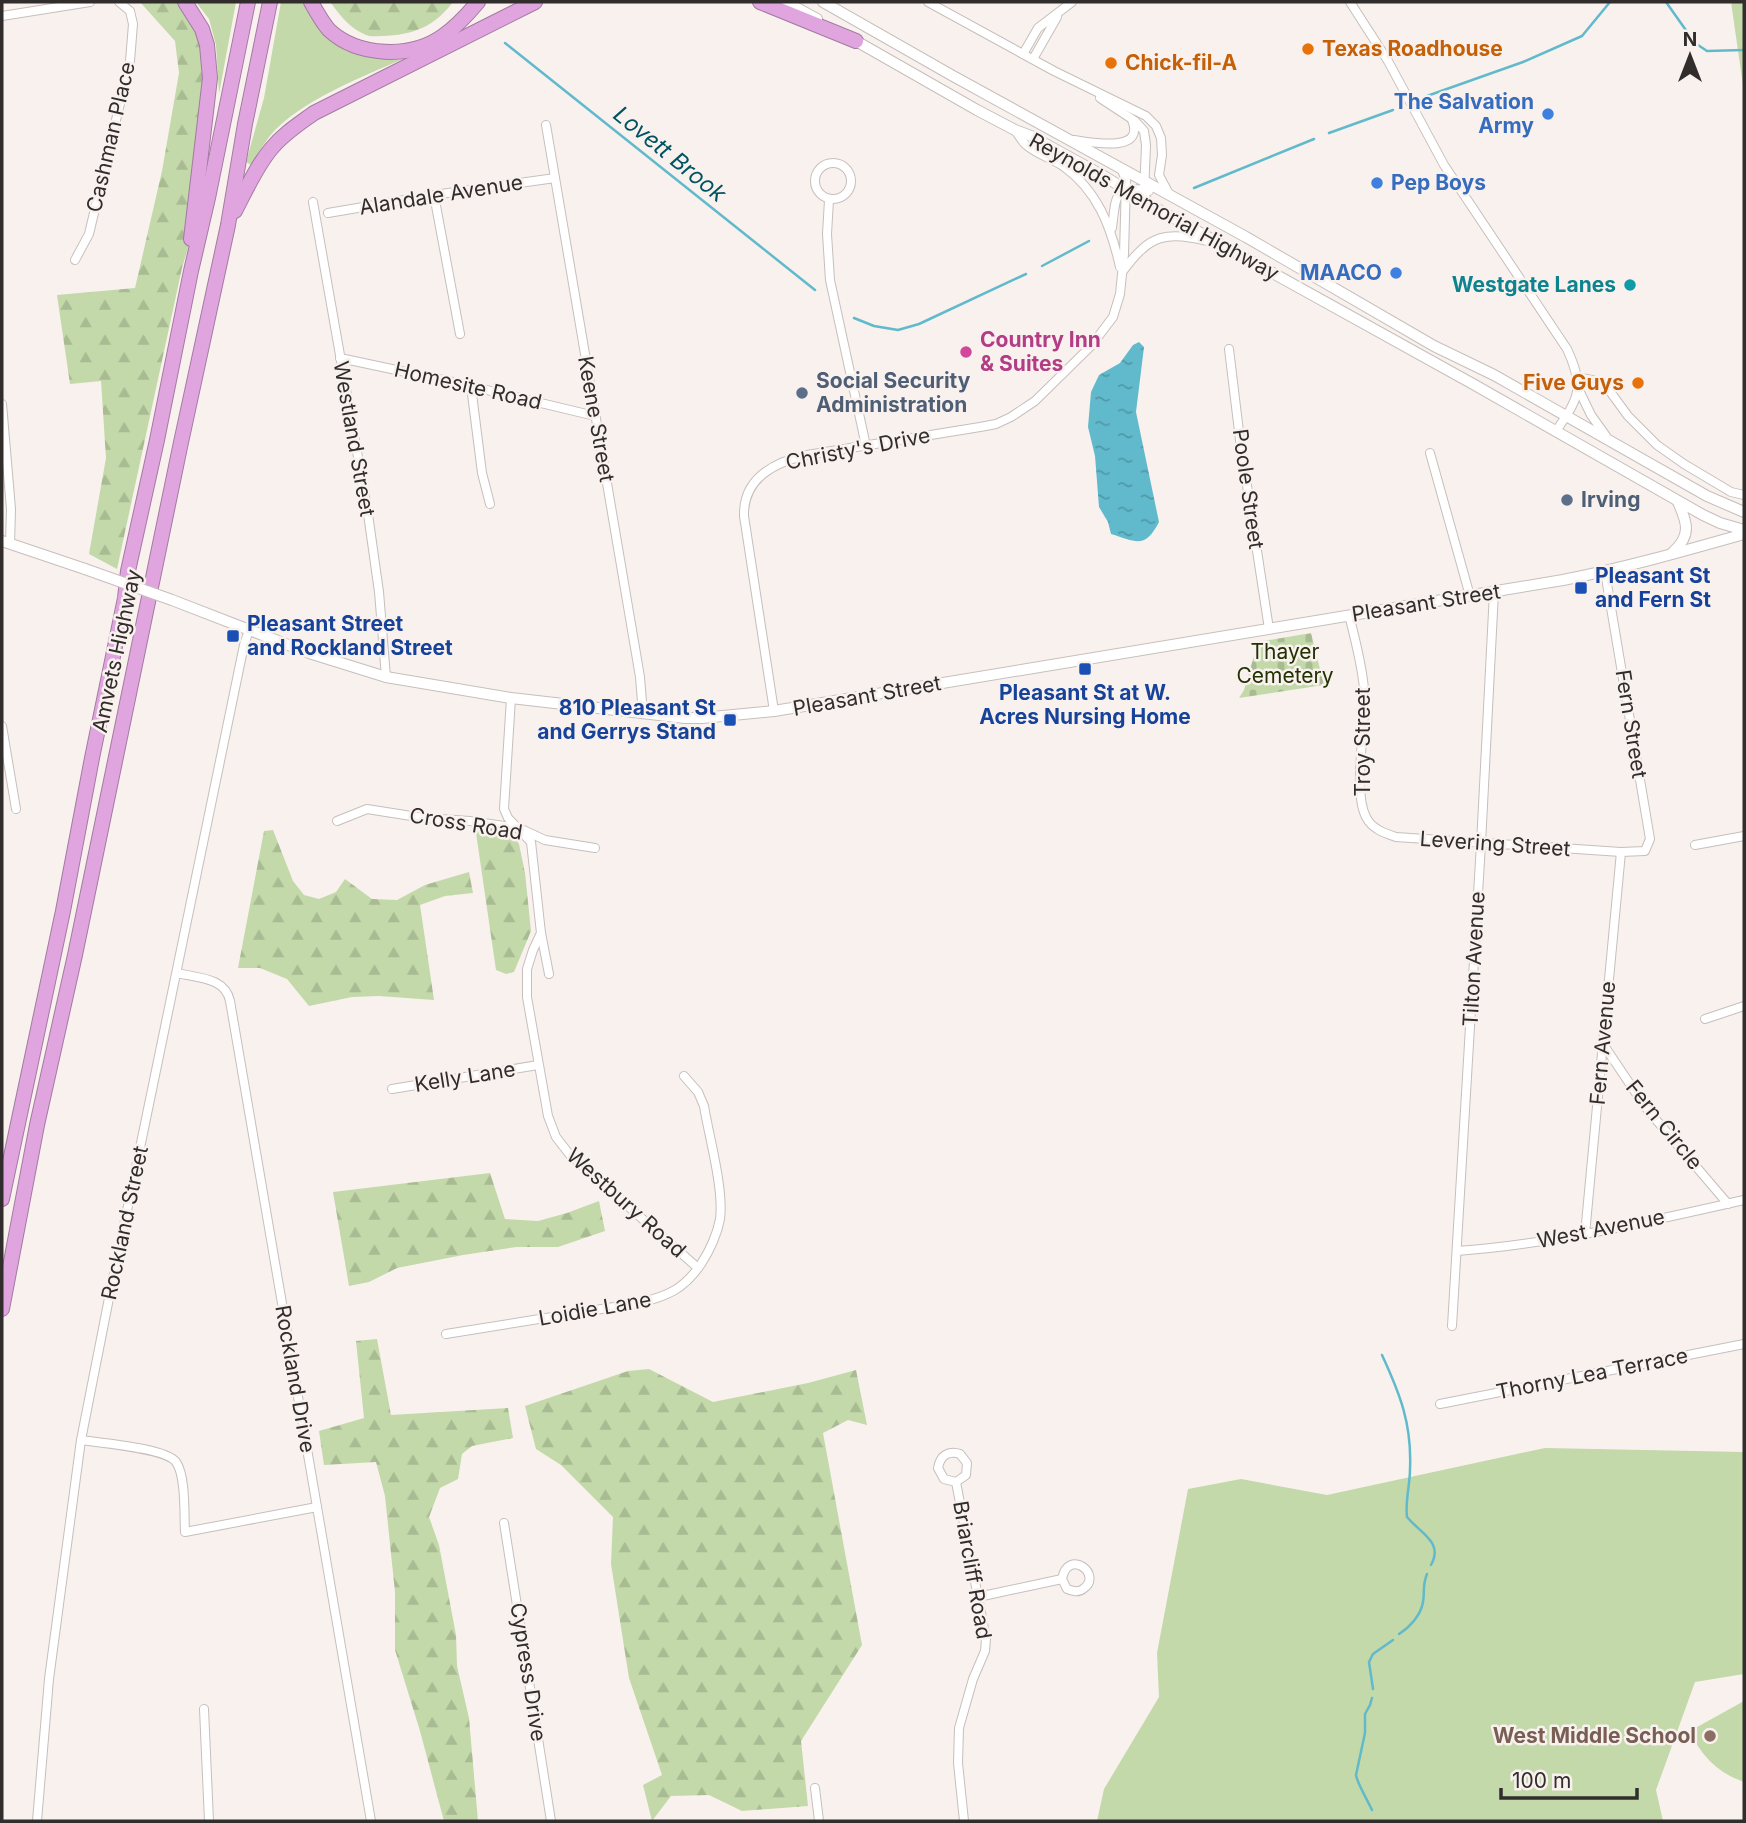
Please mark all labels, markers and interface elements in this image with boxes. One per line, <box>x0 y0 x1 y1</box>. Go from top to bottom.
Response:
north arrow <box>1655 21 1725 91</box>
text: N <box>1683 28 1697 51</box>
place label: Texas Roadhouse <box>1322 36 1503 61</box>
marker: Texas Roadhouse <box>1300 41 1316 57</box>
place label: Chick-fil-A <box>1125 50 1237 75</box>
marker: Chick-fil-A <box>1103 55 1119 71</box>
street label: Cashman Place <box>81 59 140 215</box>
place label: The Salvation Army <box>1394 89 1534 138</box>
water label: Lovett Brook <box>608 100 732 208</box>
marker: The Salvation Army <box>1540 106 1556 122</box>
street label: Reynolds Memorial Highway <box>1025 127 1284 286</box>
street label: Alandale Avenue <box>357 169 525 220</box>
place label: Pep Boys <box>1391 170 1486 195</box>
marker: Pep Boys <box>1369 175 1385 191</box>
place label: MAACO <box>1300 260 1382 285</box>
marker: MAACO <box>1388 265 1404 281</box>
place label: Westgate Lanes <box>1452 272 1616 297</box>
marker: Westgate Lanes <box>1622 277 1638 293</box>
place label: Country Inn & Suites <box>980 327 1101 376</box>
marker: Country Inn & Suites <box>958 344 974 360</box>
street label: Keene Street <box>573 354 620 484</box>
street label: Homesite Road <box>392 356 544 415</box>
street label: Westland Street <box>329 359 380 519</box>
place label: Social Security Administration <box>816 368 971 417</box>
place label: Five Guys <box>1523 370 1624 395</box>
marker: Five Guys <box>1630 375 1646 391</box>
marker: Social Security Administration <box>794 385 810 401</box>
street label: Christy's Drive <box>784 422 932 475</box>
street label: Poole Street <box>1228 427 1269 551</box>
place label: Irving <box>1581 487 1640 512</box>
marker: Irving <box>1559 492 1575 508</box>
place label: Pleasant St and Fern St <box>1595 563 1711 612</box>
street label: Amvets Highway <box>87 567 146 735</box>
street label: Pleasant Street <box>1350 578 1502 627</box>
marker: Pleasant St and Fern St <box>1573 580 1589 596</box>
place label: Pleasant Street and Rockland Street <box>247 611 453 660</box>
marker: Pleasant Street and Rockland Street <box>225 628 241 644</box>
park label: Thayer Cemetery <box>1236 639 1334 688</box>
marker: Pleasant St at W. Acres Nursing Home <box>1077 661 1093 677</box>
street label: Fern Street <box>1611 668 1652 780</box>
street label: Pleasant Street <box>791 670 943 721</box>
place label: Pleasant St at W. Acres Nursing Home <box>979 680 1191 729</box>
street label: Troy Street <box>1350 687 1375 797</box>
place label: 810 Pleasant St and Gerrys Stand <box>537 695 716 744</box>
marker: 810 Pleasant St and Gerrys Stand <box>722 712 738 728</box>
street label: Cross Road <box>408 802 524 845</box>
street label: Levering Street <box>1419 826 1571 861</box>
street label: Tilton Avenue <box>1457 891 1490 1027</box>
street label: Fern Avenue <box>1585 980 1620 1106</box>
street label: Kelly Lane <box>413 1056 517 1097</box>
street label: Fern Circle <box>1621 1075 1708 1174</box>
street label: Westbury Road <box>562 1143 691 1263</box>
street label: Rockland Street <box>96 1144 153 1302</box>
street label: West Avenue <box>1535 1204 1667 1253</box>
street label: Loidie Lane <box>537 1286 653 1331</box>
street label: Rockland Drive <box>270 1303 321 1455</box>
street label: Thorny Lea Terrace <box>1494 1343 1690 1404</box>
street label: Briarcliff Road <box>948 1499 997 1641</box>
street label: Cypress Drive <box>505 1601 552 1743</box>
place label: West Middle School <box>1493 1723 1696 1748</box>
marker: West Middle School <box>1702 1728 1718 1744</box>
scale bar <box>1501 1756 1638 1800</box>
text: 100 m <box>1512 1768 1571 1793</box>

